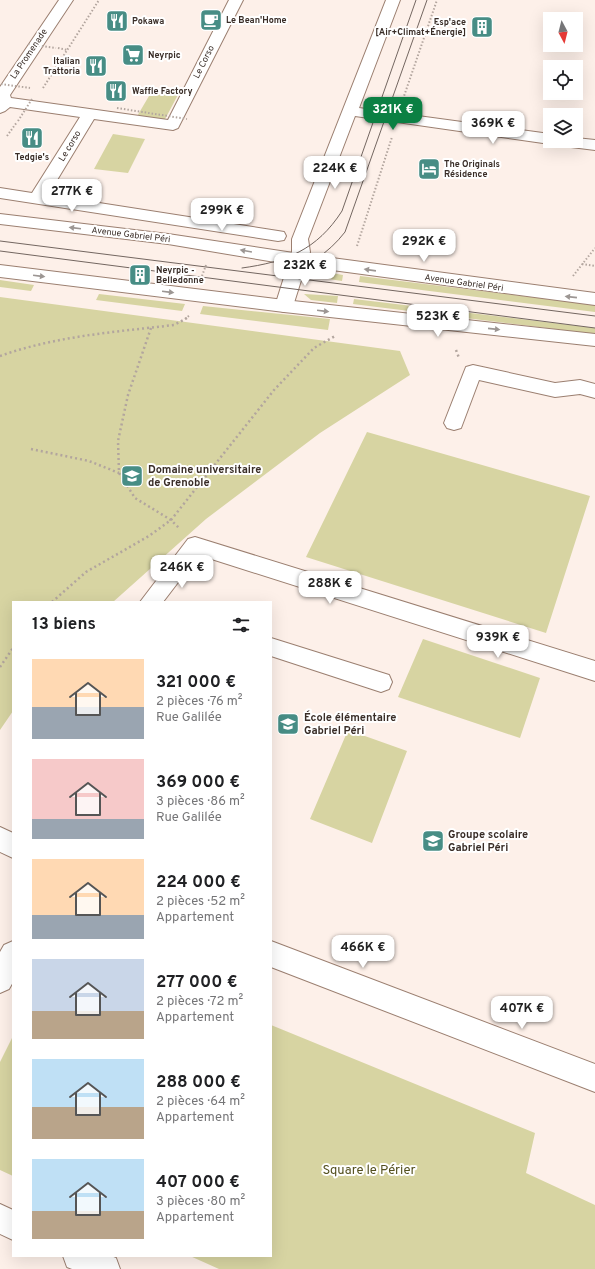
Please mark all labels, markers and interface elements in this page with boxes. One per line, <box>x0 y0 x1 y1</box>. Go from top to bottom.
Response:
cafe icon: Le Bean'Home <box>198 7 224 33</box>
restaurant icon: Pokawa <box>104 8 130 34</box>
north arrow <box>543 12 583 52</box>
map controls <box>543 12 583 148</box>
building icon: Esp'ace [Air+Climat+Énergie] <box>469 14 495 40</box>
place label: Le Bean'Home <box>226 15 287 26</box>
place label: Pokawa <box>132 16 164 27</box>
place label: Esp'ace [Air+Climat+Énergie] <box>375 17 466 38</box>
street label: La Promenade <box>8 27 50 81</box>
supermarket icon: Neyrpic <box>120 42 146 68</box>
street label: Le Corso <box>191 44 217 80</box>
place label: Neyrpic <box>148 50 181 61</box>
restaurant icon: Italian Trattoria <box>83 53 109 79</box>
place label: Italian Trattoria <box>43 56 80 77</box>
button: locate <box>543 60 583 100</box>
restaurant icon: Waffle Factory <box>103 78 129 104</box>
place label: Waffle Factory <box>132 86 193 97</box>
pin: 321K € <box>360 97 426 131</box>
text: 321K € <box>372 102 414 118</box>
button: layers <box>543 108 583 148</box>
pin: 369K € <box>460 111 526 145</box>
text: 369K € <box>471 116 515 132</box>
restaurant icon: Tedgie's <box>19 125 45 151</box>
street label: Le corso <box>57 129 83 163</box>
place label: Tedgie's <box>15 152 49 163</box>
pin: 224K € <box>302 156 368 190</box>
hotel icon: The Originals Résidence <box>416 156 442 182</box>
place label: The Originals Résidence <box>444 159 500 180</box>
text: 224K € <box>313 161 357 177</box>
pin: 277K € <box>39 179 105 213</box>
text: 277K € <box>51 184 93 200</box>
pin: 299K € <box>189 198 255 232</box>
text: 299K € <box>200 203 244 219</box>
one-way arrow <box>69 225 81 231</box>
street label: Avenue Gabriel Péri <box>91 225 171 245</box>
pin: 292K € <box>391 229 457 263</box>
text: 292K € <box>402 234 446 250</box>
one-way arrow <box>239 248 252 254</box>
pin: 232K € <box>272 253 338 287</box>
text: 232K € <box>283 258 327 274</box>
building icon: Neyrpic - Belledonne <box>127 262 153 288</box>
place label: Neyrpic - Belledonne <box>156 265 204 286</box>
one-way arrow <box>364 267 376 273</box>
one-way arrow <box>33 272 45 279</box>
street label: Avenue Gabriel Péri <box>424 272 504 294</box>
one-way arrow <box>162 289 174 295</box>
one-way arrow <box>565 293 577 300</box>
pin: 523K € <box>405 304 471 338</box>
one-way arrow <box>317 308 329 314</box>
text: 523K € <box>416 309 460 325</box>
one-way arrow <box>488 326 500 332</box>
school or university icon: Domaine universitaire de Grenoble <box>119 463 145 489</box>
place label: Domaine universitaire de Grenoble <box>148 463 261 490</box>
pin: 246K € <box>149 555 215 589</box>
text: 246K € <box>159 560 205 576</box>
pin: 288K € <box>297 571 363 605</box>
text: 288K € <box>308 576 352 592</box>
text: 13 biens <box>32 614 96 636</box>
icon: filters <box>230 614 252 636</box>
pin: 939K € <box>465 625 531 659</box>
text: 939K € <box>476 630 520 646</box>
text: 321 000 € <box>156 672 236 694</box>
icon: home <box>64 675 112 723</box>
text: 2 pièces · 76 m² <box>156 694 242 710</box>
text: Rue Galilée <box>156 710 222 726</box>
place label: École élémentaire Gabriel Péri <box>304 710 396 738</box>
school or university icon: École élémentaire Gabriel Péri <box>275 711 301 737</box>
text: 369 000 € <box>156 772 240 794</box>
icon: home <box>64 775 112 823</box>
text: 3 pièces · 86 m² <box>156 794 245 810</box>
text: Rue Galilée <box>156 810 222 826</box>
school or university icon: Groupe scolaire Gabriel Péri <box>420 828 446 854</box>
place label: Groupe scolaire Gabriel Péri <box>448 828 528 855</box>
text: 224 000 € <box>156 872 241 894</box>
icon: home <box>64 875 112 923</box>
text: 2 pièces · 52 m² <box>156 894 245 910</box>
text: Appartement <box>156 910 234 926</box>
pin: 466K € <box>330 935 396 969</box>
text: 466K € <box>340 940 386 956</box>
text: 277 000 € <box>156 972 237 994</box>
icon: home <box>64 975 112 1023</box>
text: 2 pièces · 72 m² <box>156 994 243 1010</box>
pin: 407K € <box>489 996 555 1030</box>
text: 407K € <box>500 1001 544 1017</box>
text: Appartement <box>156 1010 234 1026</box>
text: 288 000 € <box>156 1072 241 1094</box>
icon: home <box>64 1075 112 1123</box>
text: 2 pièces · 64 m² <box>156 1094 245 1110</box>
text: Appartement <box>156 1110 234 1126</box>
park label: Square le Périer <box>322 1163 416 1179</box>
text: 407 000 € <box>156 1172 240 1194</box>
icon: home <box>64 1175 112 1223</box>
text: 3 pièces · 80 m² <box>156 1194 245 1210</box>
text: Appartement <box>156 1210 234 1226</box>

